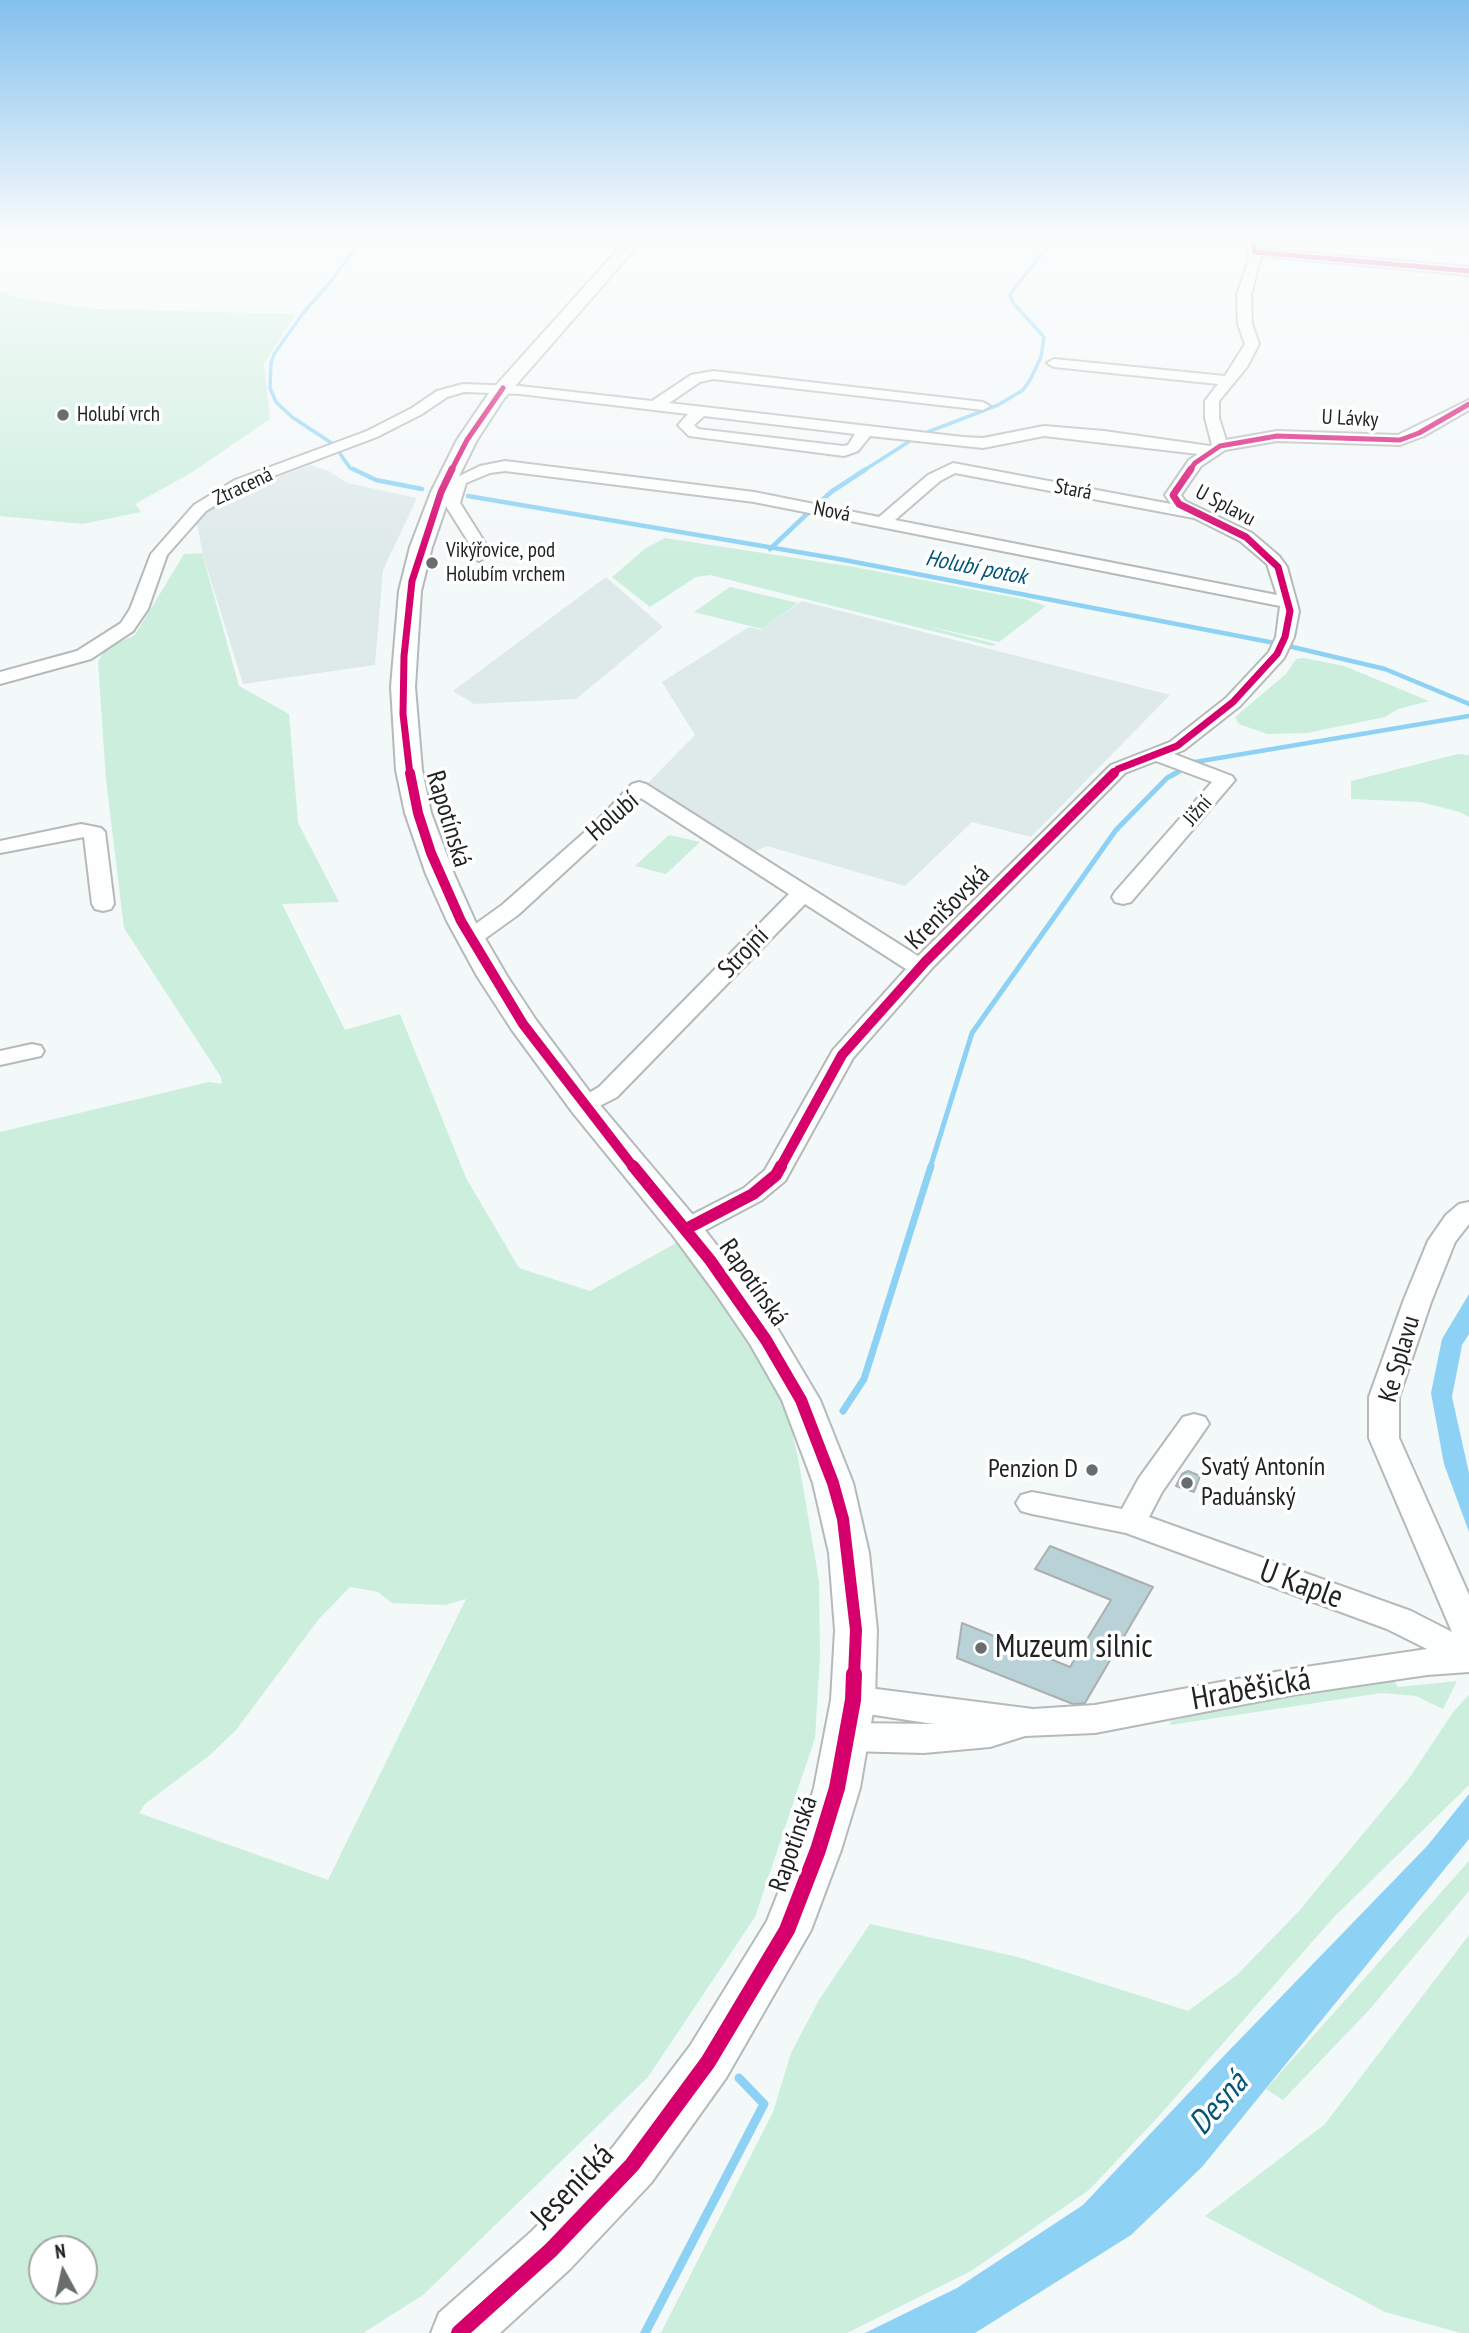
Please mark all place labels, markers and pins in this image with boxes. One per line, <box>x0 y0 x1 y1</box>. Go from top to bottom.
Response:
place label: Holubí vrch <box>77 402 160 428</box>
marker: Holubí vrch <box>55 407 71 423</box>
place label: Vikýřovice, pod Holubím vrchem <box>446 538 565 588</box>
marker: Vikýřovice, pod Holubím vrchem <box>424 555 440 571</box>
place label: Svatý Antonín Paduánský <box>1201 1452 1325 1514</box>
place label: Penzion D <box>988 1454 1078 1486</box>
marker: Penzion D <box>1084 1462 1100 1478</box>
marker: Svatý Antonín Paduánský <box>1179 1475 1195 1491</box>
place label: Muzeum silnic <box>995 1629 1153 1667</box>
marker: Muzeum silnic <box>973 1640 989 1656</box>

